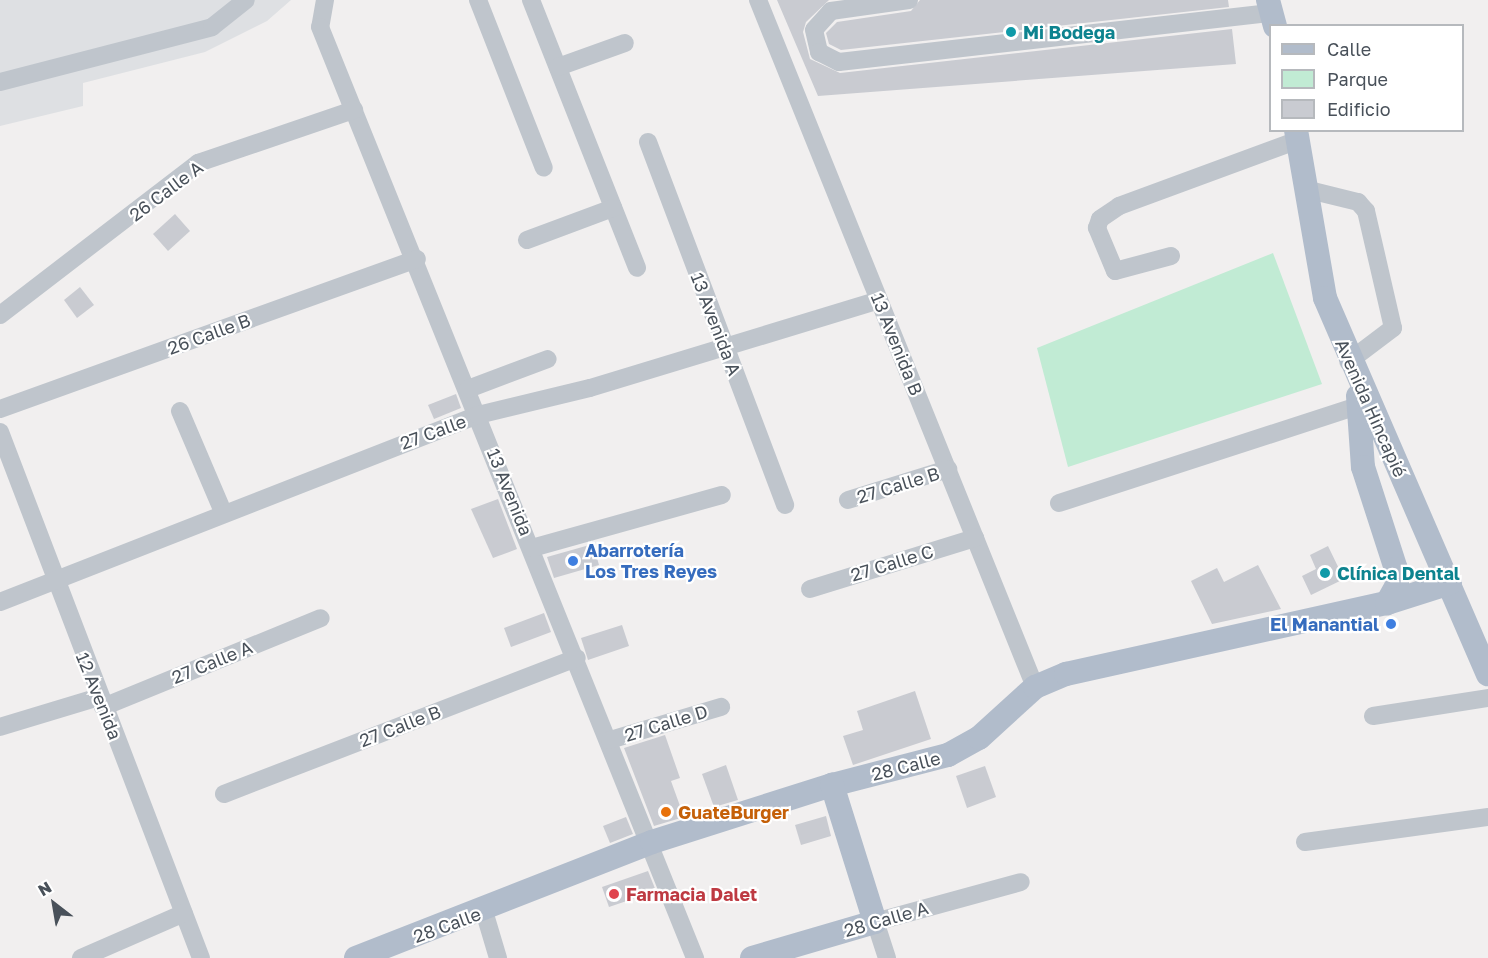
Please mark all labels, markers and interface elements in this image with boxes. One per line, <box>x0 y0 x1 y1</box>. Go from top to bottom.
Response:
place label: Mi Bodega <box>1023 21 1115 43</box>
legend <box>1269 24 1464 132</box>
marker: Mi Bodega <box>1004 25 1018 39</box>
text: Calle <box>1327 38 1371 60</box>
text: Parque <box>1327 68 1388 90</box>
text: Edificio <box>1327 98 1391 120</box>
street label: 26 Calle A <box>125 156 207 226</box>
street label: 13 Avenida A <box>686 269 746 379</box>
street label: 13 Avenida B <box>867 290 927 398</box>
street label: 26 Calle B <box>165 309 253 359</box>
street label: Avenida Hincapié <box>1331 336 1411 480</box>
street label: 27 Calle <box>397 410 469 454</box>
street label: 13 Avenida <box>483 445 537 539</box>
street label: 27 Calle B <box>854 462 942 508</box>
place label: Abarrotería Los Tres Reyes <box>585 540 717 582</box>
street label: 27 Calle C <box>848 540 936 586</box>
marker: Abarrotería Los Tres Reyes <box>566 554 580 568</box>
place label: Clínica Dental <box>1337 562 1460 584</box>
marker: Clínica Dental <box>1318 566 1332 580</box>
place label: El Manantial <box>1270 613 1379 635</box>
marker: El Manantial <box>1384 617 1398 631</box>
street label: 27 Calle A <box>168 636 256 688</box>
street label: 12 Avenida <box>72 649 126 743</box>
street label: 27 Calle D <box>622 700 710 746</box>
street label: 27 Calle B <box>356 701 444 751</box>
street label: 28 Calle <box>869 747 943 785</box>
place label: GuateBurger <box>678 801 789 823</box>
marker: GuateBurger <box>659 805 673 819</box>
north arrow <box>24 874 84 934</box>
text: N <box>34 877 55 900</box>
place label: Farmacia Dalet <box>626 883 757 905</box>
marker: Farmacia Dalet <box>607 887 621 901</box>
street label: 28 Calle A <box>841 897 931 941</box>
street label: 28 Calle <box>410 903 484 947</box>

